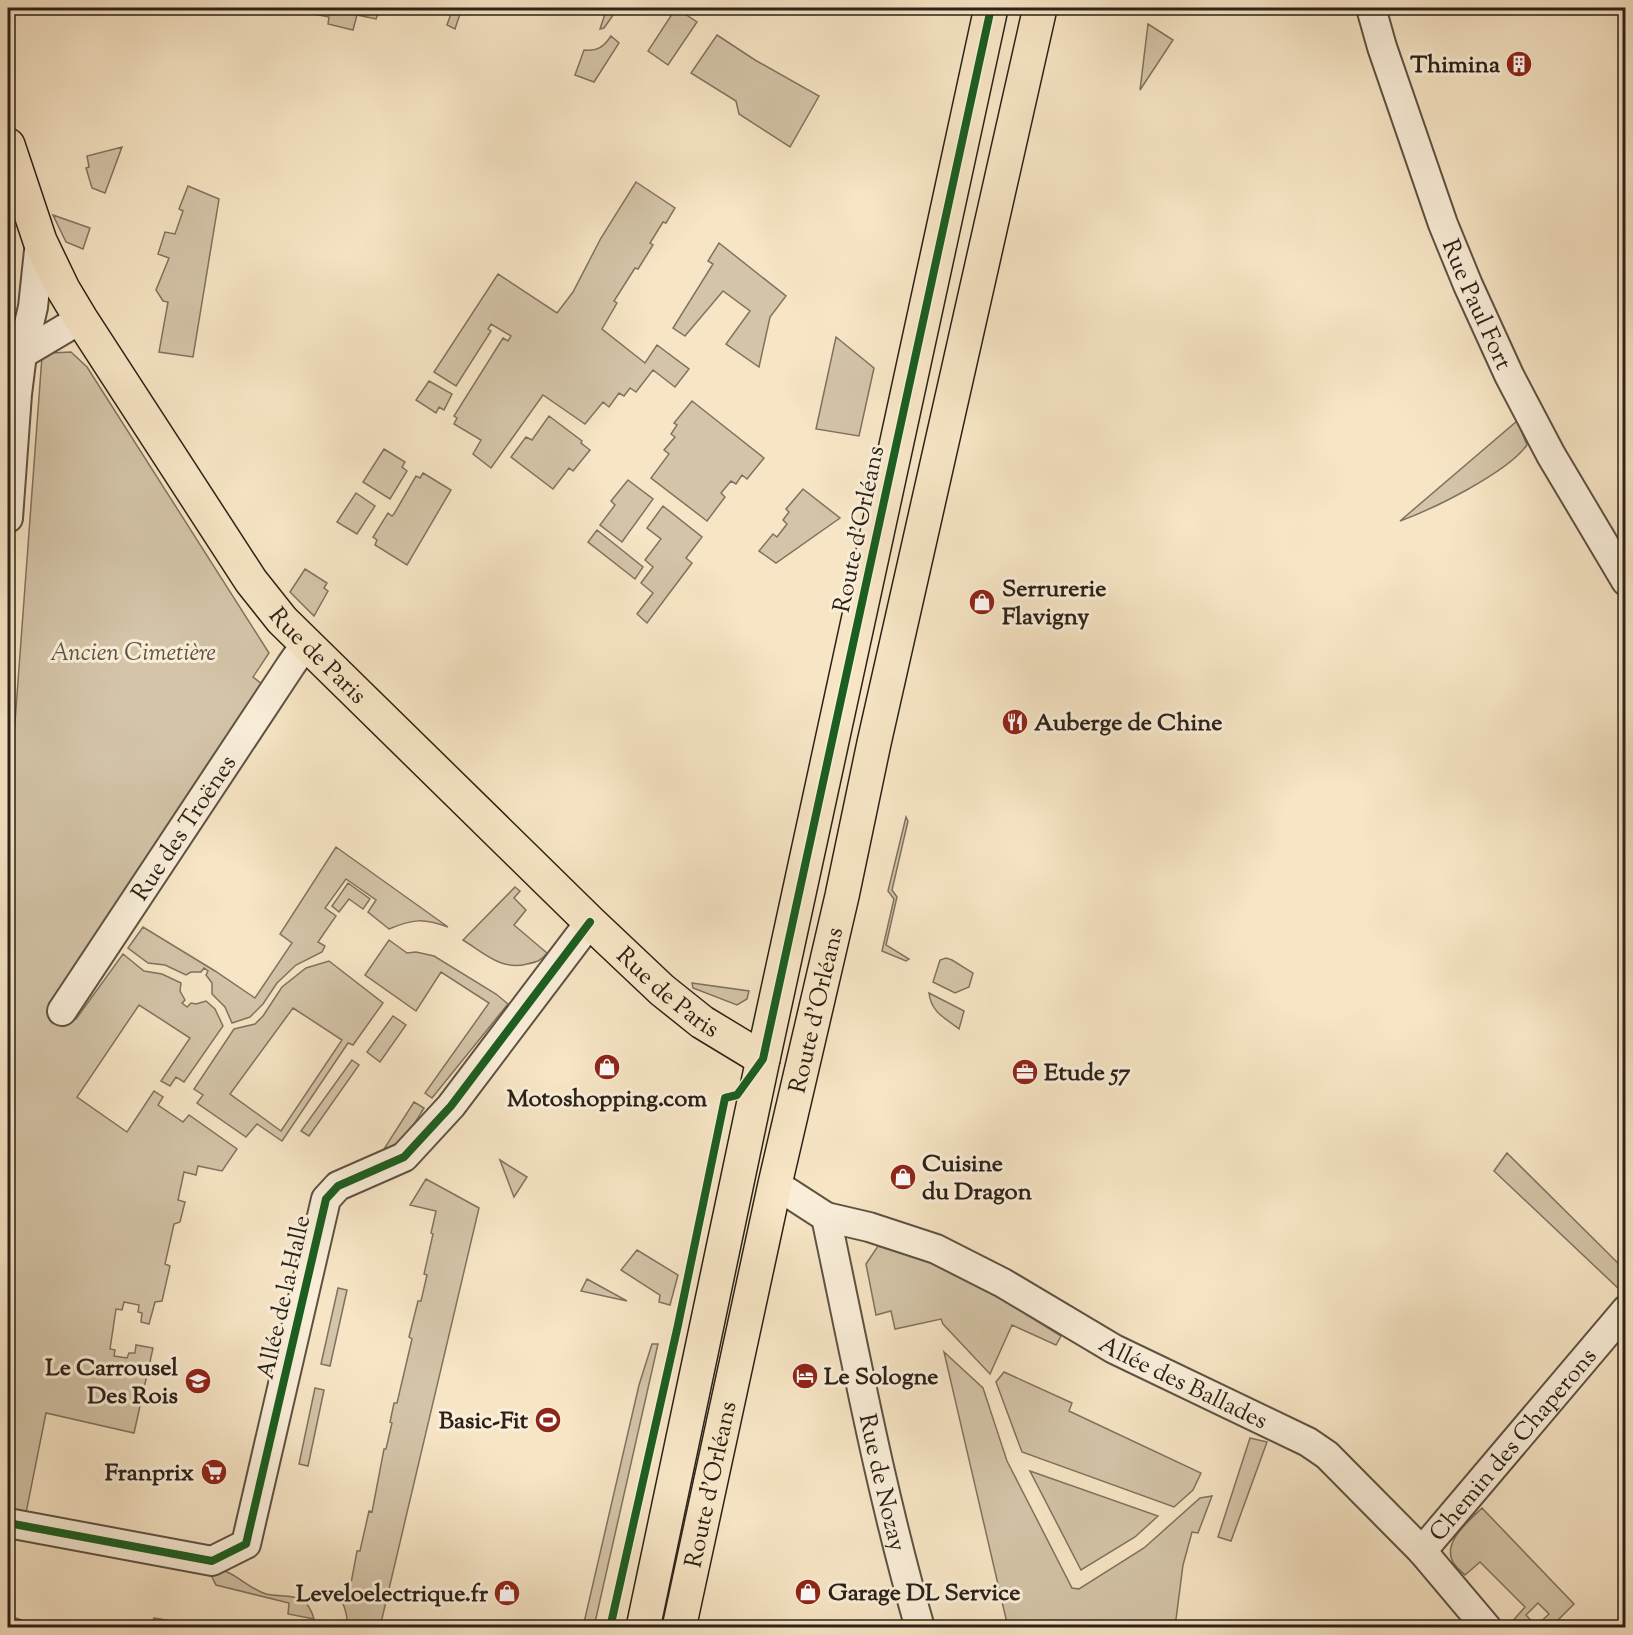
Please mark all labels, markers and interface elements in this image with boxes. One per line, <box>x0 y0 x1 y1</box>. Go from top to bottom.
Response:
place label: Thimina <box>1410 49 1501 83</box>
building icon: Thimina <box>1504 49 1534 79</box>
street label: Rue Paul Fort <box>1432 234 1519 376</box>
street label: Route d'Orléans <box>826 443 894 616</box>
place label: Serrurerie Flavigny <box>1002 573 1106 635</box>
shop icon: Serrurerie Flavigny <box>967 587 997 617</box>
street label: Rue de Paris <box>259 601 373 713</box>
park label: Ancien Cimetière <box>50 637 216 671</box>
restaurant icon: Auberge de Chine <box>1000 707 1030 737</box>
place label: Auberge de Chine <box>1034 707 1222 741</box>
street label: Rue des Troënes <box>124 749 246 908</box>
street label: Route d'Orléans <box>782 924 853 1097</box>
street label: Rue de Paris <box>608 940 725 1047</box>
shop icon: Motoshopping.com <box>592 1052 622 1082</box>
office icon: Etude 57 <box>1010 1057 1040 1087</box>
place label: Etude 57 <box>1044 1057 1130 1091</box>
place label: Motoshopping.com <box>507 1083 707 1117</box>
place label: Cuisine du Dragon <box>922 1148 1033 1210</box>
shop icon: Cuisine du Dragon <box>888 1162 918 1192</box>
street label: Allée de la Halle <box>250 1212 320 1383</box>
street label: Allée des Ballades <box>1092 1329 1273 1439</box>
street label: Chemin des Chaperons <box>1422 1341 1606 1550</box>
place label: Le Carrousel Des Rois <box>45 1352 178 1414</box>
hotel icon: Le Sologne <box>790 1361 820 1391</box>
place label: Le Sologne <box>824 1361 939 1395</box>
school or university icon: Le Carrousel Des Rois <box>183 1366 213 1396</box>
street label: Route d'Orléans <box>677 1398 747 1571</box>
place label: Basic-Fit <box>439 1405 529 1439</box>
sports icon: Basic-Fit <box>533 1405 563 1435</box>
street label: Rue de Nozay <box>849 1411 914 1555</box>
place label: Franprix <box>105 1457 194 1491</box>
supermarket icon: Franprix <box>199 1457 229 1487</box>
shop icon: Garage DL Service <box>793 1577 823 1607</box>
place label: Garage DL Service <box>828 1577 1020 1611</box>
place label: Leveloelectrique.fr <box>296 1578 489 1612</box>
shop icon: Leveloelectrique.fr <box>492 1578 522 1608</box>

